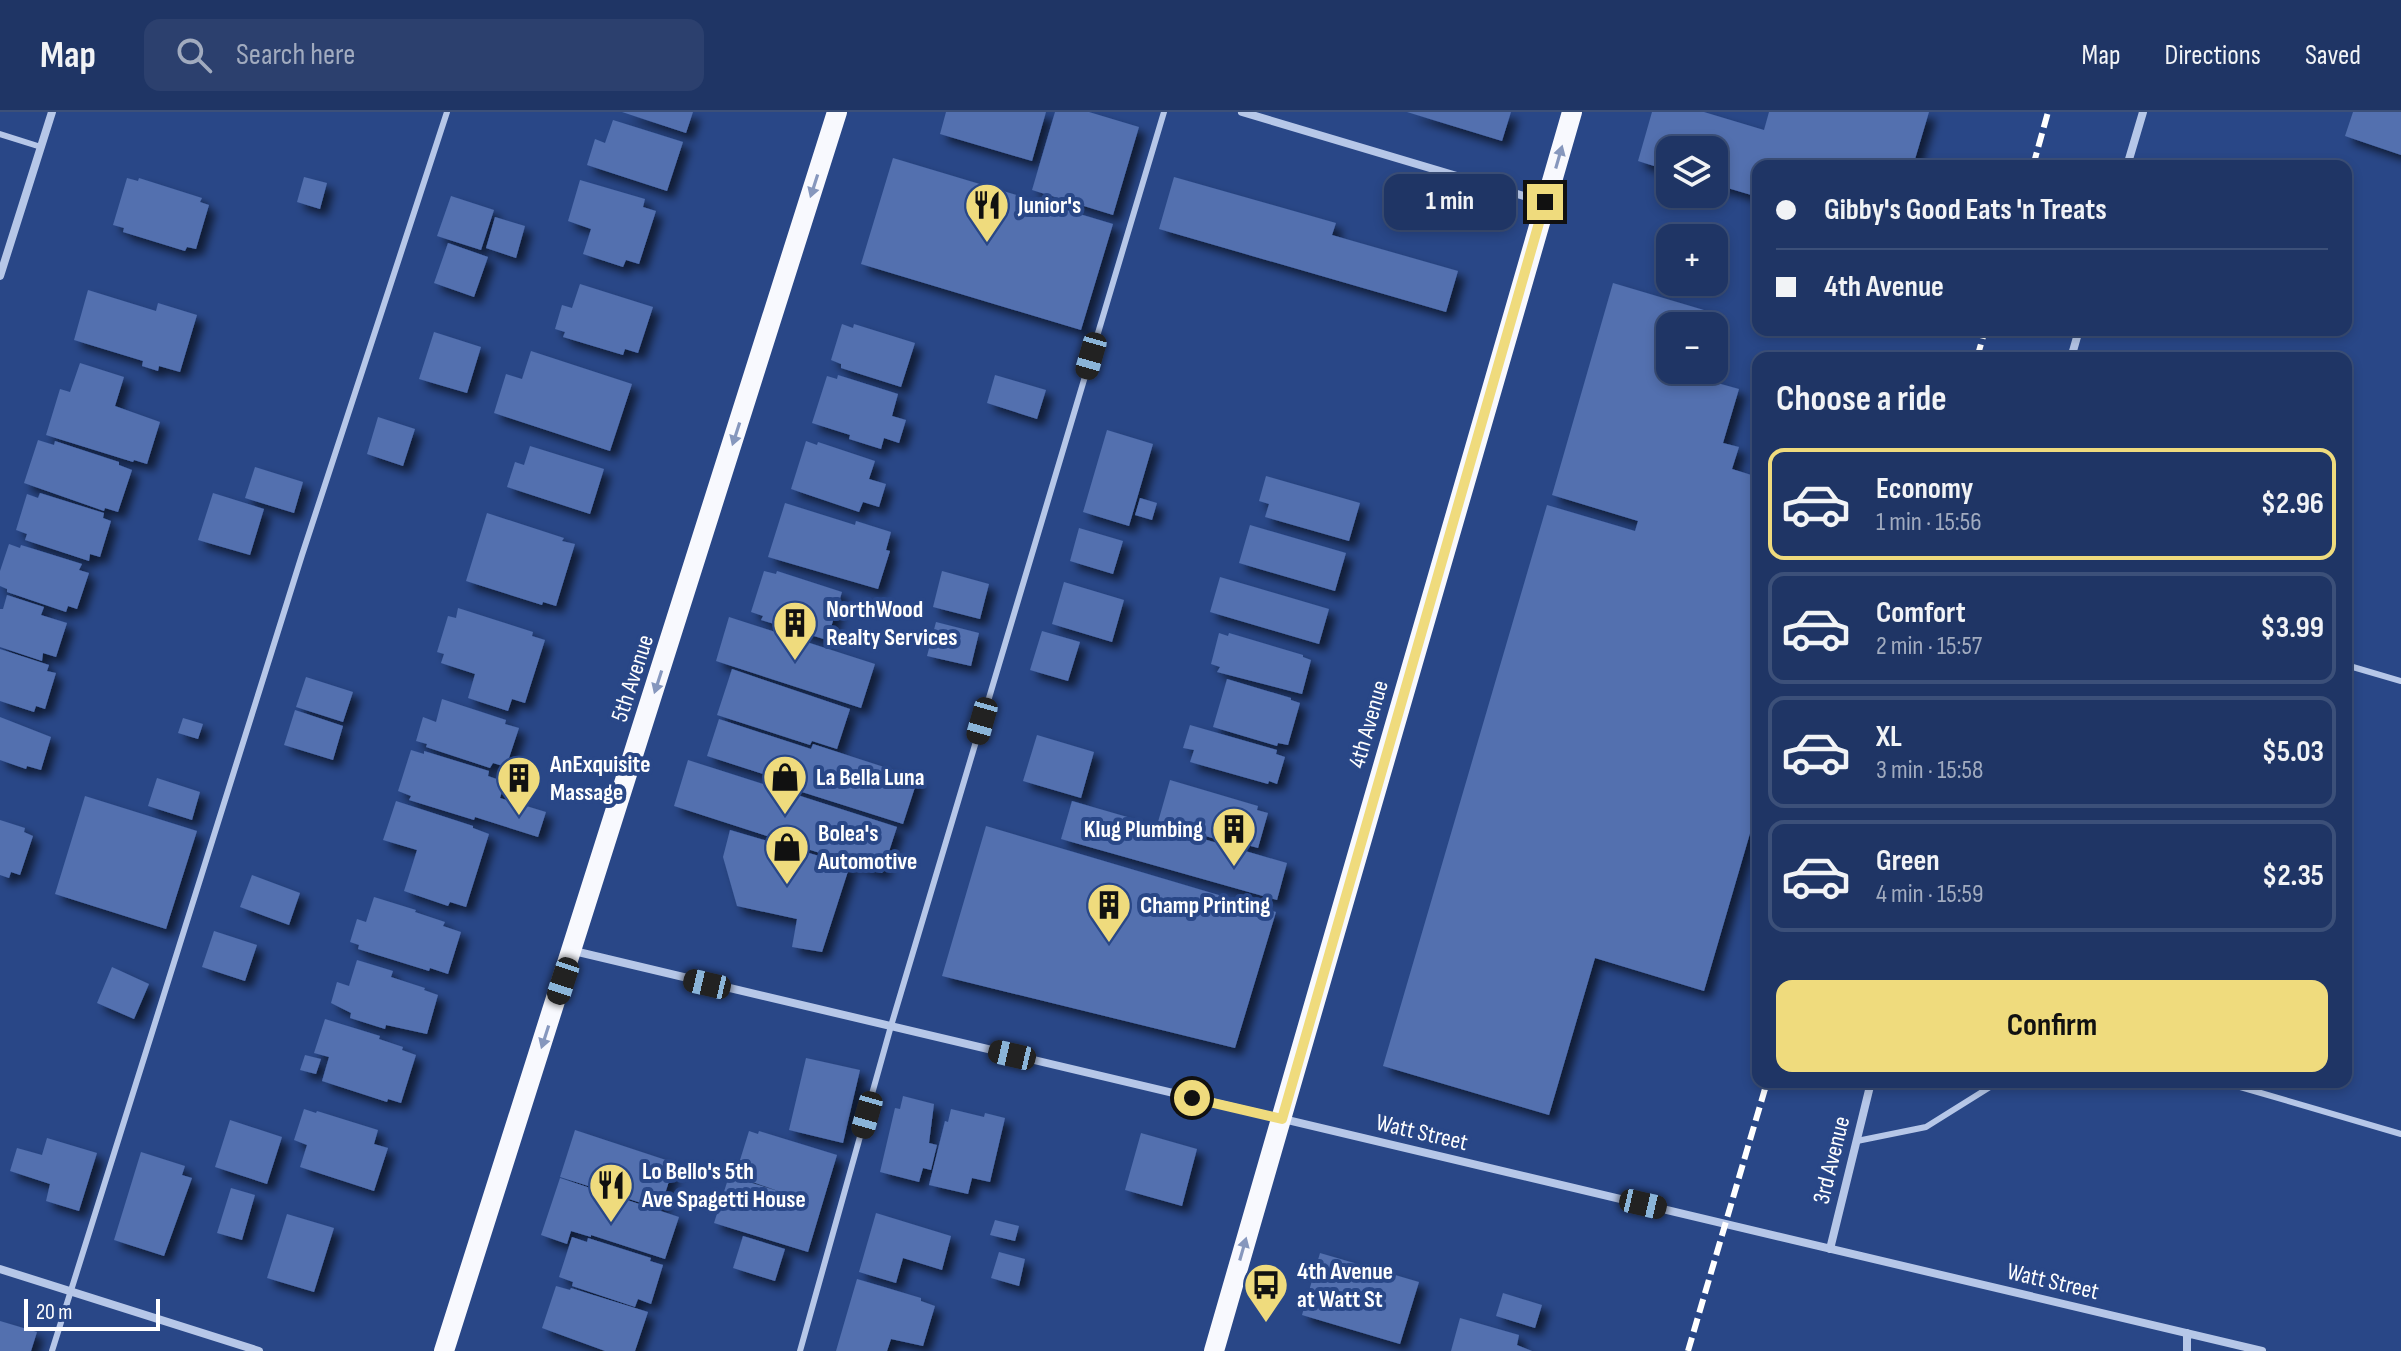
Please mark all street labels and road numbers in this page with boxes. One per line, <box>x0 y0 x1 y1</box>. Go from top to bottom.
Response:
street label: 5th Avenue <box>605 631 660 725</box>
street label: 4th Avenue <box>1342 677 1395 771</box>
street label: Watt Street <box>1373 1108 1471 1157</box>
street label: 3rd Avenue <box>1807 1113 1856 1207</box>
street label: Watt Street <box>2004 1257 2102 1306</box>

